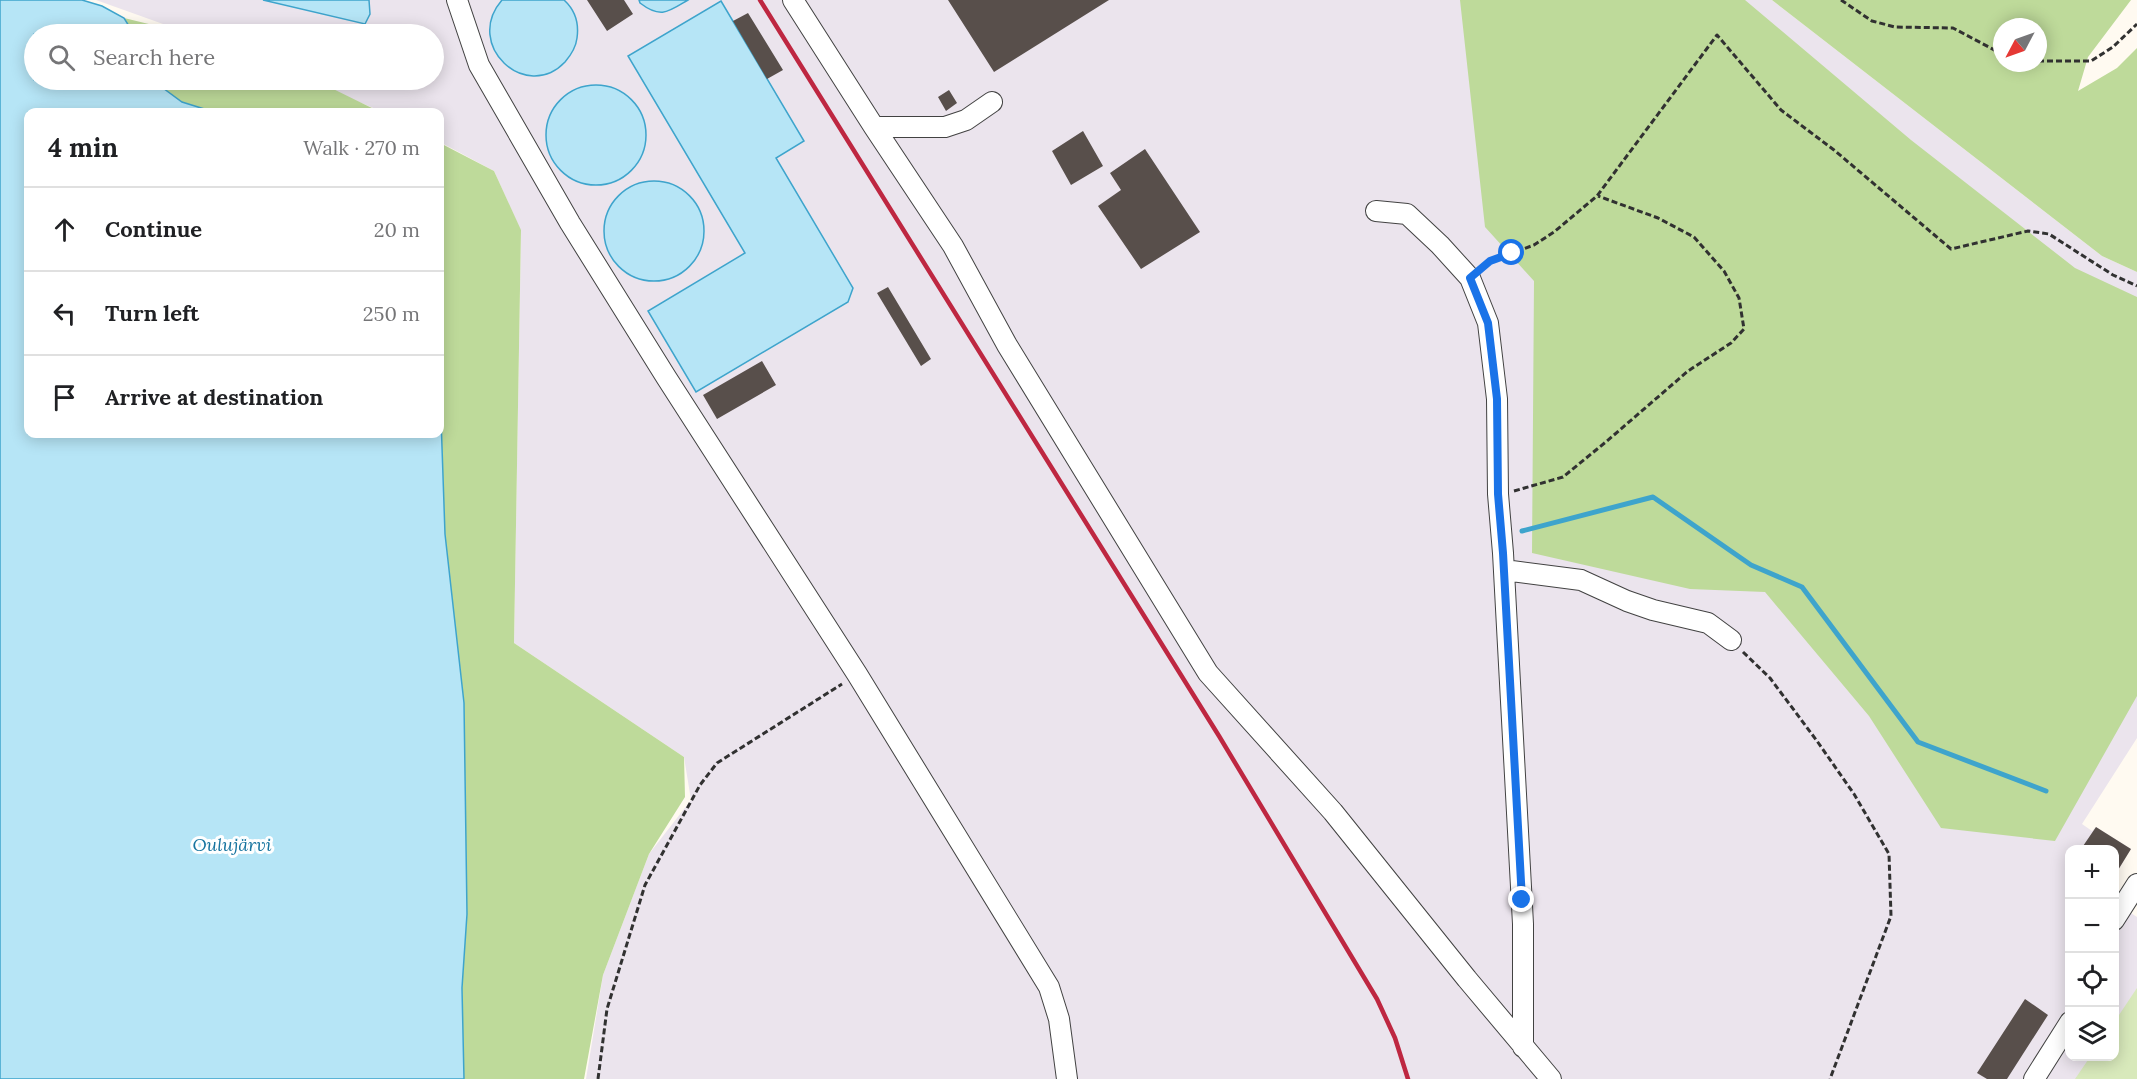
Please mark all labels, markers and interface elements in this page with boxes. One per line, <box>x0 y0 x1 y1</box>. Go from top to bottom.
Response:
north arrow <box>1993 18 2047 72</box>
search box <box>24 24 444 90</box>
icon: search <box>45 41 78 74</box>
text: Search here <box>93 43 215 71</box>
text: 4 min <box>48 131 118 164</box>
text: Walk · 270 m <box>303 135 420 160</box>
icon: ahead <box>48 213 81 246</box>
text: Continue <box>105 215 202 243</box>
text: 20 m <box>374 217 420 242</box>
route start <box>1498 239 1524 265</box>
icon: left <box>48 297 81 330</box>
text: Turn left <box>105 299 199 327</box>
text: 250 m <box>363 301 420 326</box>
icon: arrive <box>48 381 81 414</box>
text: Arrive at destination <box>105 383 323 411</box>
water label: Oulujärvi <box>192 833 272 856</box>
map controls <box>2065 845 2119 1061</box>
button: + <box>2065 845 2119 899</box>
route end <box>1508 886 1534 912</box>
button: − <box>2065 899 2119 953</box>
button: locate <box>2065 953 2119 1007</box>
button: layers <box>2065 1007 2119 1061</box>

